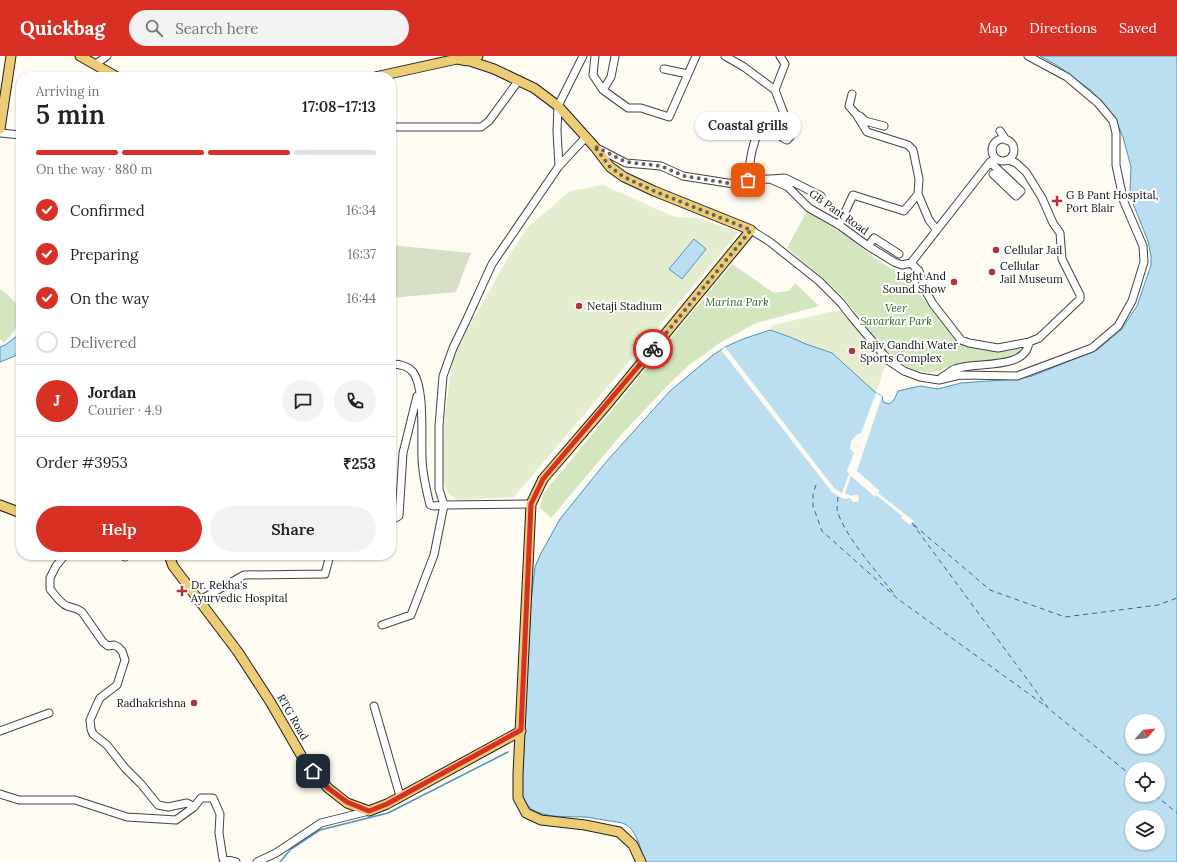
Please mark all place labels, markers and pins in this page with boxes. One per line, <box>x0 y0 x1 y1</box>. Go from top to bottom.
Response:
callout: Coastal grills <box>695 112 801 140</box>
pin <box>731 163 765 197</box>
place label: G B Pant Hospital, Port Blair <box>1066 188 1159 215</box>
marker: G B Pant Hospital, Port Blair <box>1051 195 1063 207</box>
place label: Cellular Jail <box>1004 243 1062 257</box>
marker: Cellular Jail <box>991 245 1001 255</box>
place label: Cellular Jail Museum <box>999 259 1063 286</box>
marker: Cellular Jail Museum <box>987 267 997 277</box>
place label: Light And Sound Show <box>883 269 946 296</box>
marker: Light And Sound Show <box>949 277 959 287</box>
place label: Netaji Stadium <box>587 299 662 313</box>
marker: Netaji Stadium <box>574 301 584 311</box>
place label: Rajiv Gandhi Water Sports Complex <box>860 338 958 365</box>
marker: Rajiv Gandhi Water Sports Complex <box>847 346 857 356</box>
place label: Dr. Rekha's Ayurvedic Hospital <box>190 578 287 605</box>
marker: Dr. Rekha's Ayurvedic Hospital <box>176 585 188 597</box>
place label: Radhakrishna <box>117 696 186 710</box>
marker: Radhakrishna <box>189 698 199 708</box>
pin <box>296 754 330 788</box>

